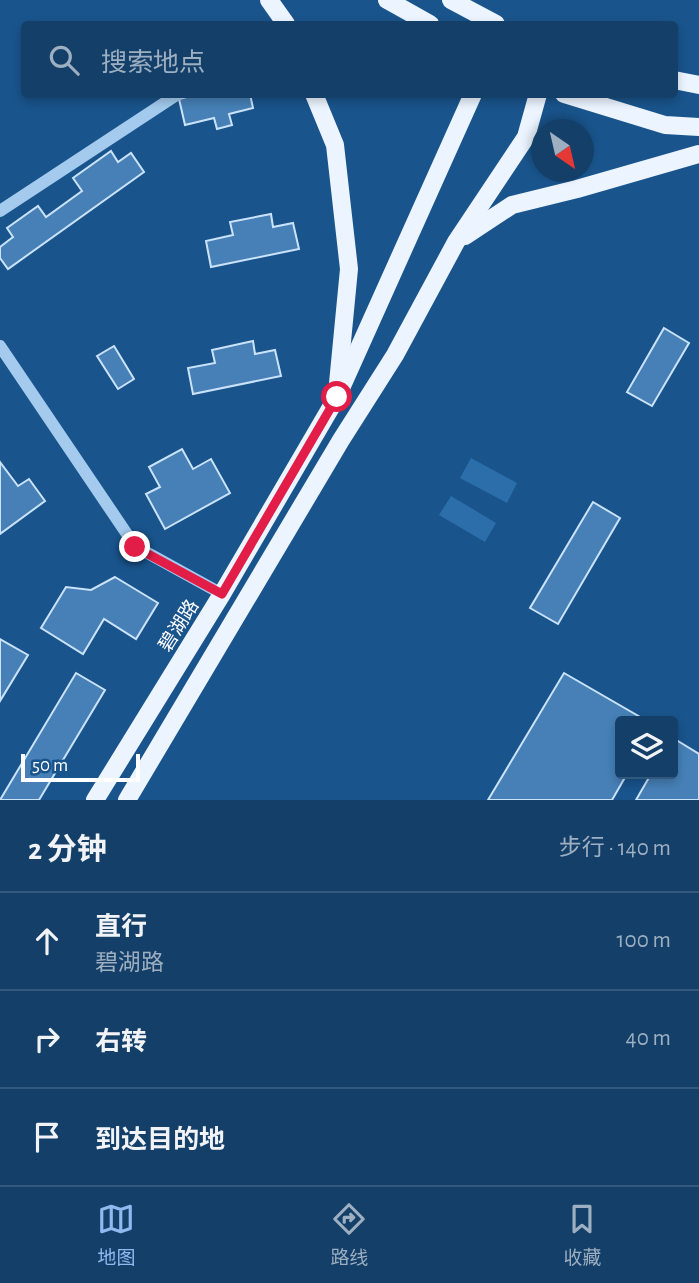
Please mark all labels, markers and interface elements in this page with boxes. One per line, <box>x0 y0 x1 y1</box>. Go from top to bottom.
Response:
search box <box>21 21 678 98</box>
icon: search <box>45 41 83 79</box>
text: 搜索地点 <box>101 50 205 76</box>
north arrow <box>531 119 594 182</box>
route start <box>321 381 352 412</box>
route end <box>119 531 150 562</box>
street label: 碧湖路 <box>155 596 202 655</box>
map controls <box>615 716 678 779</box>
button: layers <box>615 716 678 779</box>
scale bar <box>21 751 140 783</box>
text: 50 m <box>32 756 68 775</box>
text: 2 分钟 <box>28 835 107 865</box>
text: 步行 · 140 m <box>559 837 671 860</box>
text: 直行 <box>95 914 147 940</box>
icon: ahead <box>28 922 66 960</box>
text: 100 m <box>617 929 671 952</box>
text: 碧湖路 <box>95 952 164 975</box>
icon: right <box>28 1020 66 1058</box>
text: 40 m <box>626 1027 671 1050</box>
text: 右转 <box>95 1029 147 1055</box>
icon: arrive <box>28 1118 66 1156</box>
text: 到达目的地 <box>95 1127 225 1153</box>
tab: 地图 <box>97 1200 136 1270</box>
tab: 路线 <box>330 1200 369 1270</box>
tab: 收藏 <box>563 1200 602 1270</box>

